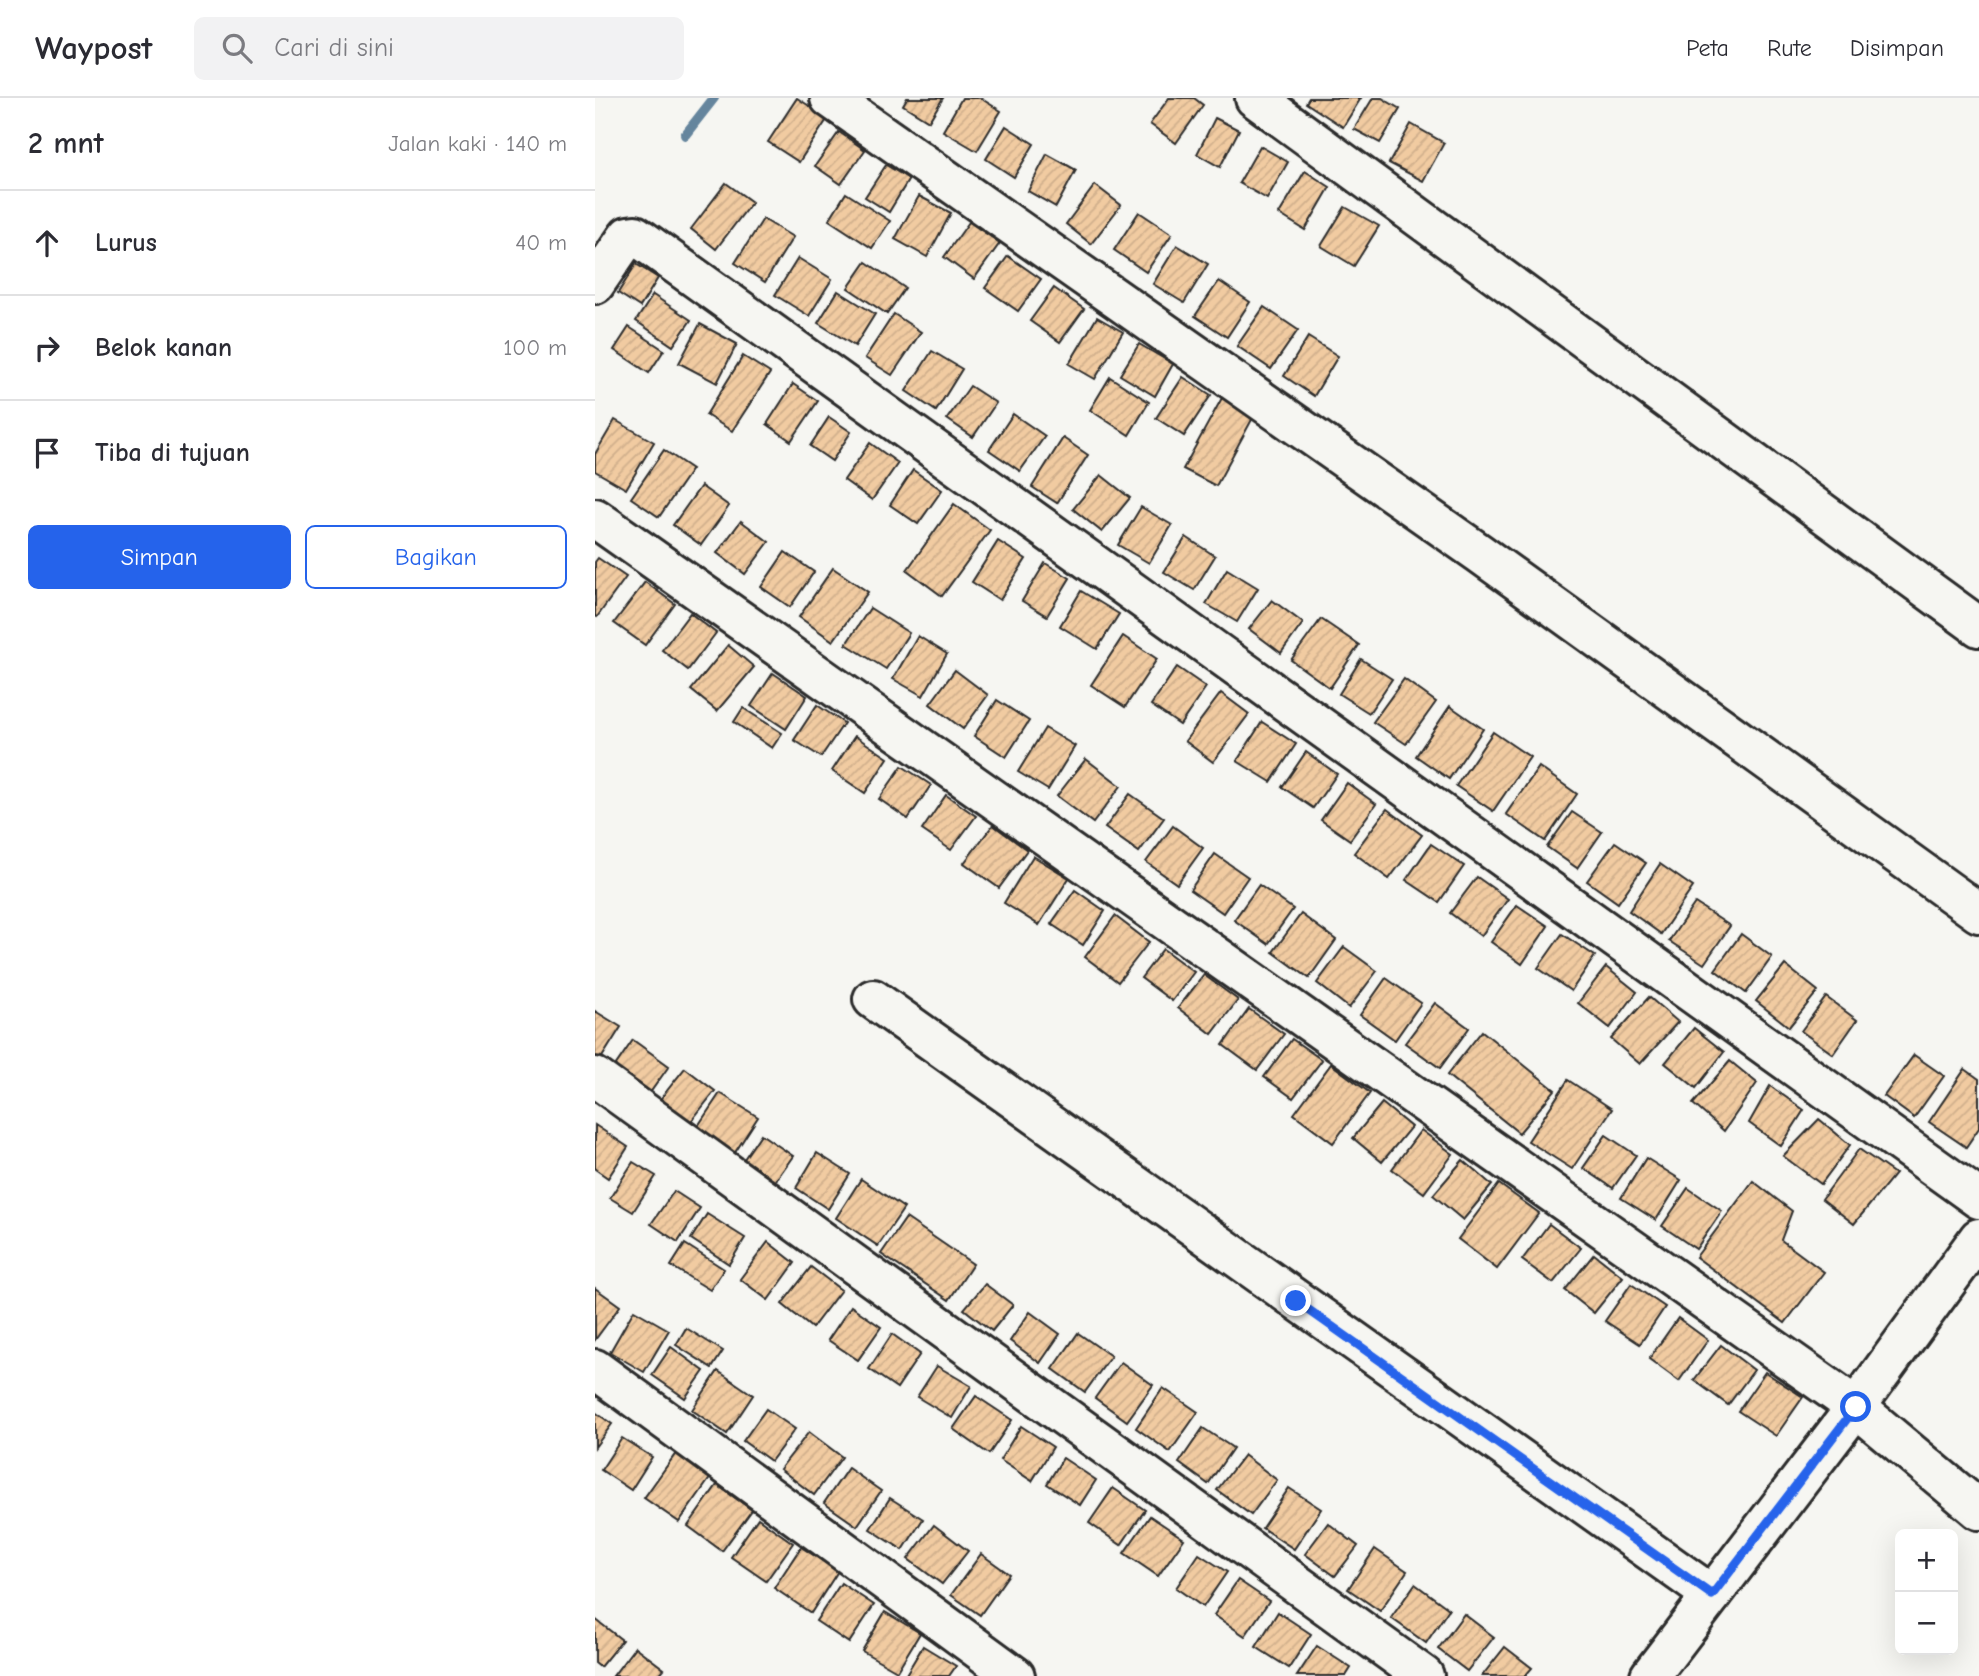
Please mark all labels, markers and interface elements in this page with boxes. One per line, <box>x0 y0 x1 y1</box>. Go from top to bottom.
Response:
search box <box>194 17 684 80</box>
text: Waypost <box>35 29 152 67</box>
icon: search <box>218 29 256 67</box>
text: Cari di sini <box>274 33 394 63</box>
text: Peta <box>1686 34 1729 62</box>
text: Rute <box>1767 34 1812 62</box>
text: Disimpan <box>1850 34 1944 62</box>
text: 2 mnt <box>28 126 104 161</box>
text: Jalan kaki · 140 m <box>388 130 567 157</box>
icon: ahead <box>28 224 66 262</box>
text: Lurus <box>95 228 157 258</box>
text: 40 m <box>515 229 567 256</box>
icon: right <box>28 329 66 367</box>
text: Belok kanan <box>95 333 232 363</box>
text: 100 m <box>503 334 567 361</box>
icon: arrive <box>28 434 66 472</box>
text: Tiba di tujuan <box>95 438 250 468</box>
button: Simpan <box>28 525 291 589</box>
button: Bagikan <box>305 525 567 589</box>
route end <box>1280 1285 1311 1316</box>
route start <box>1840 1391 1871 1422</box>
map controls <box>1895 1529 1958 1655</box>
button: + <box>1895 1529 1958 1592</box>
button: − <box>1895 1592 1958 1655</box>

